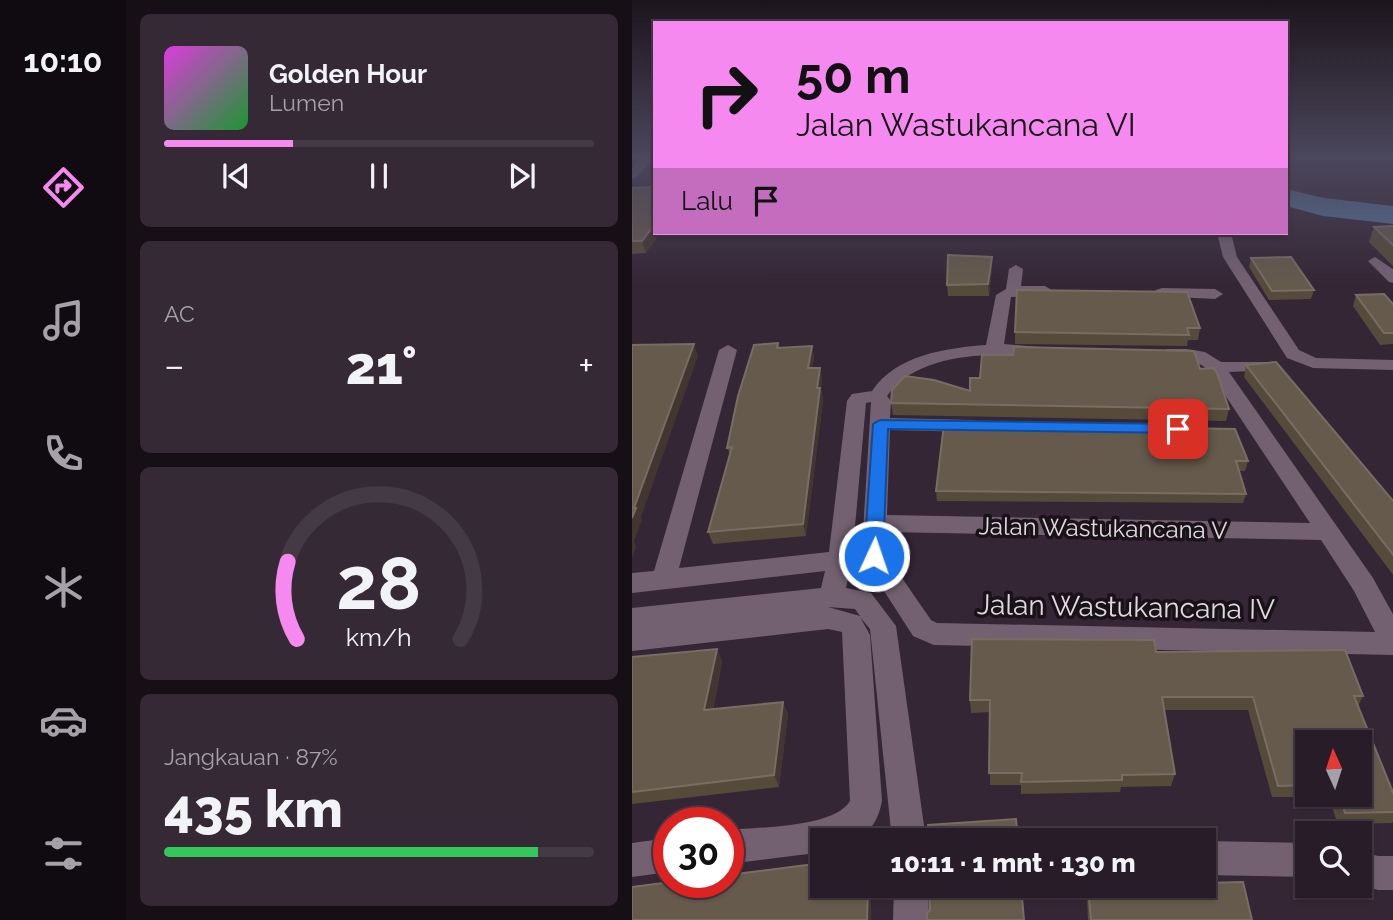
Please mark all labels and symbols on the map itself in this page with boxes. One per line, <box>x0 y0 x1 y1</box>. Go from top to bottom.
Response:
pin <box>1148 399 1208 459</box>
street label: Jalan Wastukancana V <box>978 511 1228 545</box>
position arrow <box>837 519 911 593</box>
street label: Jalan Wastukancana IV <box>977 588 1275 626</box>
north arrow <box>1295 730 1372 807</box>
speed limit sign: 30 <box>653 807 744 898</box>

